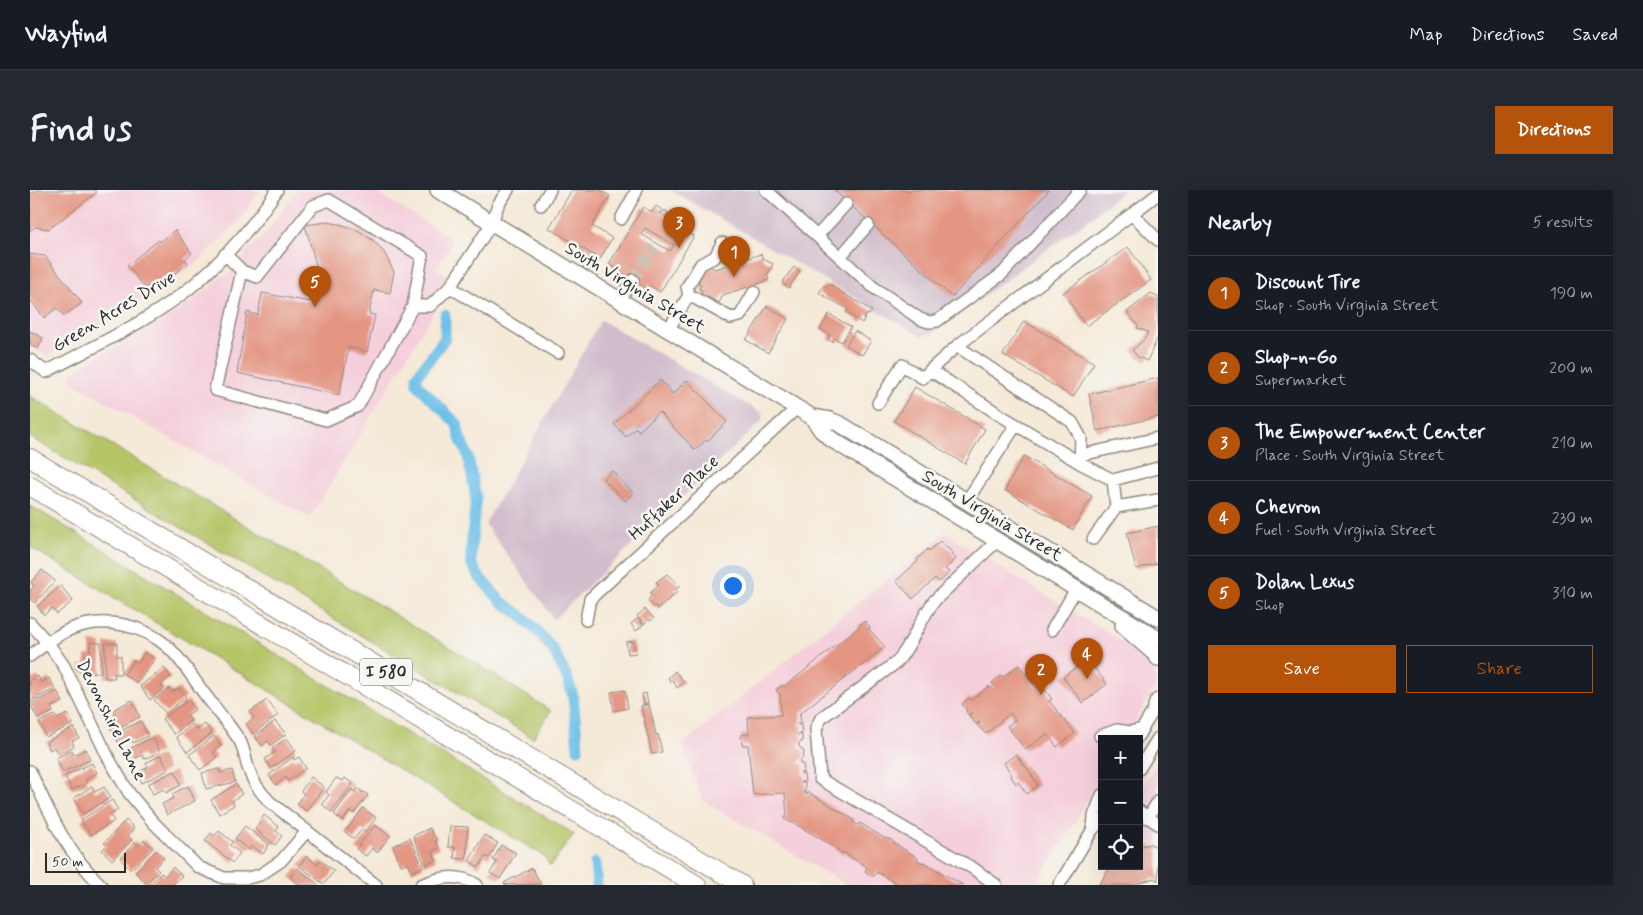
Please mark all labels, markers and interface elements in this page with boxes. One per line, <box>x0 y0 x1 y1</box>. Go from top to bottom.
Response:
text: Wayfind <box>25 19 107 50</box>
text: Map <box>1410 23 1443 47</box>
text: Directions <box>1471 23 1545 47</box>
text: Saved <box>1573 23 1618 47</box>
button: Directions <box>1495 106 1613 154</box>
text: Find us <box>30 107 132 153</box>
pin: 3 <box>663 207 695 248</box>
text: Nearby <box>1208 209 1272 237</box>
text: 5 results <box>1533 212 1593 233</box>
pin: 1 <box>718 236 750 277</box>
street label: South Virginia Street <box>560 237 710 341</box>
street label: Green Acres Drive <box>48 266 180 358</box>
pin: 5 <box>299 266 331 307</box>
text: Discount Tire <box>1255 270 1360 295</box>
text: 1 <box>1220 283 1228 304</box>
text: 190 m <box>1550 283 1593 304</box>
text: Shop · South Virginia Street <box>1255 295 1439 316</box>
text: Shop-n-Go <box>1255 345 1337 370</box>
text: 2 <box>1220 358 1228 379</box>
text: 200 m <box>1549 358 1593 379</box>
text: Supermarket <box>1255 370 1346 391</box>
text: The Empowerment Center <box>1255 420 1485 445</box>
text: 3 <box>1220 433 1228 454</box>
text: 210 m <box>1552 433 1593 454</box>
text: Place · South Virginia Street <box>1255 445 1445 466</box>
street label: Huffaker Place <box>624 450 724 546</box>
street label: South Virginia Street <box>917 465 1067 569</box>
text: Chevron <box>1255 495 1320 520</box>
text: 4 <box>1219 508 1229 529</box>
text: 230 m <box>1552 508 1593 529</box>
text: Fuel · South Virginia Street <box>1255 520 1436 541</box>
text: Dolan Lexus <box>1255 570 1354 595</box>
your location <box>720 573 746 599</box>
text: 5 <box>1219 583 1229 604</box>
text: 310 m <box>1552 583 1593 604</box>
text: Shop <box>1255 595 1284 616</box>
pin: 4 <box>1071 638 1103 679</box>
button: Save <box>1208 645 1396 693</box>
button: Share <box>1406 645 1593 693</box>
pin: 2 <box>1025 654 1057 695</box>
street label: Devonshire Lane <box>70 655 152 785</box>
road number: I 580 <box>360 658 412 686</box>
map controls <box>1098 735 1143 870</box>
button: + <box>1098 735 1143 780</box>
button: − <box>1098 780 1143 825</box>
button: locate <box>1098 825 1143 870</box>
scale bar <box>45 850 126 873</box>
text: 50 m <box>52 853 83 871</box>

